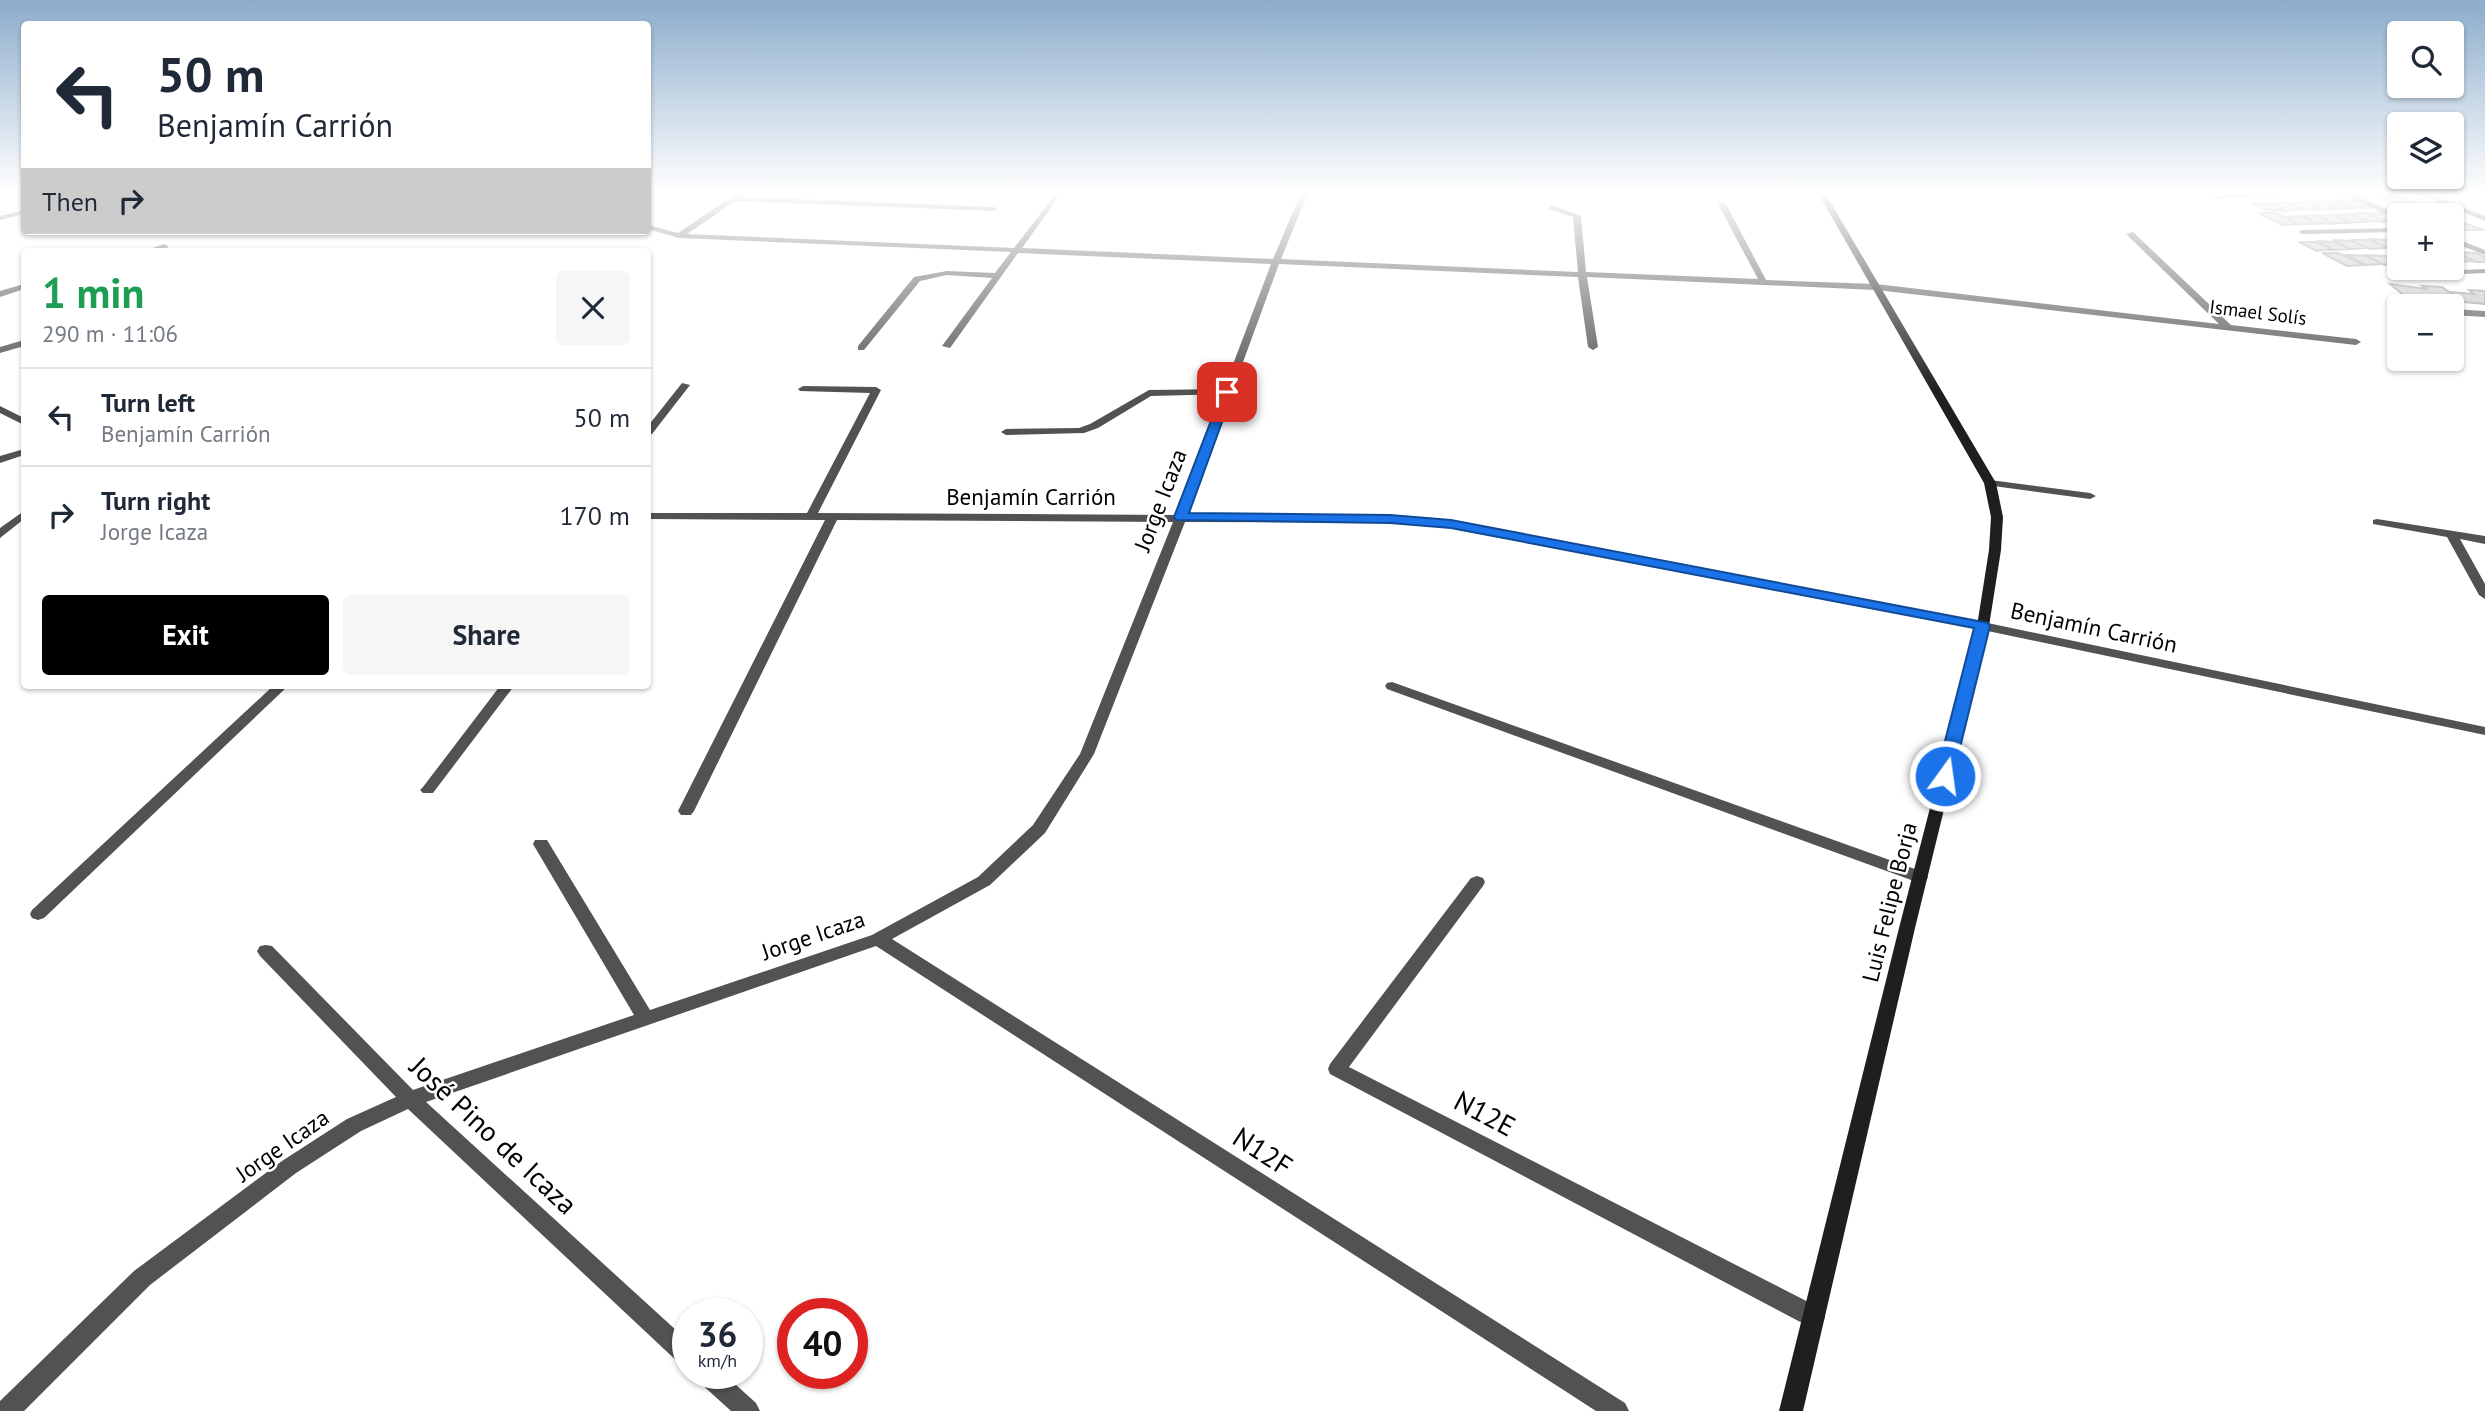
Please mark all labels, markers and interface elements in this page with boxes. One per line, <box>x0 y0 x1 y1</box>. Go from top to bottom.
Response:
map controls <box>2387 21 2464 371</box>
button: search <box>2387 21 2464 98</box>
text: 50 m <box>157 42 264 106</box>
icon: left <box>42 49 133 140</box>
text: Benjamín Carrión <box>157 104 393 146</box>
button: layers <box>2387 112 2464 189</box>
icon: right <box>112 182 150 220</box>
text: Then <box>42 185 98 218</box>
button: + <box>2387 203 2464 280</box>
text: 1 min <box>42 265 144 320</box>
button: close <box>556 271 630 345</box>
street label: Ismael Solís <box>2208 294 2308 330</box>
button: − <box>2387 294 2464 371</box>
text: 290 m · 11:06 <box>42 319 178 348</box>
pin <box>1197 362 1257 422</box>
icon: arrive <box>1208 373 1246 411</box>
text: Turn left <box>101 386 195 419</box>
icon: left <box>42 398 80 436</box>
text: 50 m <box>574 401 630 434</box>
text: Benjamín Carrión <box>101 419 271 448</box>
street label: Jorge Icaza <box>1127 445 1193 556</box>
street label: Benjamín Carrión <box>946 482 1116 511</box>
text: Turn right <box>101 484 210 517</box>
icon: right <box>42 496 80 534</box>
text: 170 m <box>559 499 630 532</box>
text: Jorge Icaza <box>101 517 208 546</box>
button: Exit <box>42 595 329 675</box>
button: Share <box>343 595 630 675</box>
street label: Benjamín Carrión <box>2008 595 2180 659</box>
position arrow <box>1908 739 1982 813</box>
street label: Luis Felipe Borja <box>1855 819 1923 985</box>
street label: Jorge Icaza <box>757 904 868 966</box>
street label: José Pino de Icaza <box>402 1047 585 1222</box>
street label: N12E <box>1448 1082 1522 1144</box>
street label: Jorge Icaza <box>229 1102 334 1188</box>
street label: N12F <box>1226 1118 1300 1184</box>
speed limit sign: 40 <box>777 1298 868 1389</box>
text: 36 <box>698 1311 737 1357</box>
text: km/h <box>698 1349 737 1372</box>

